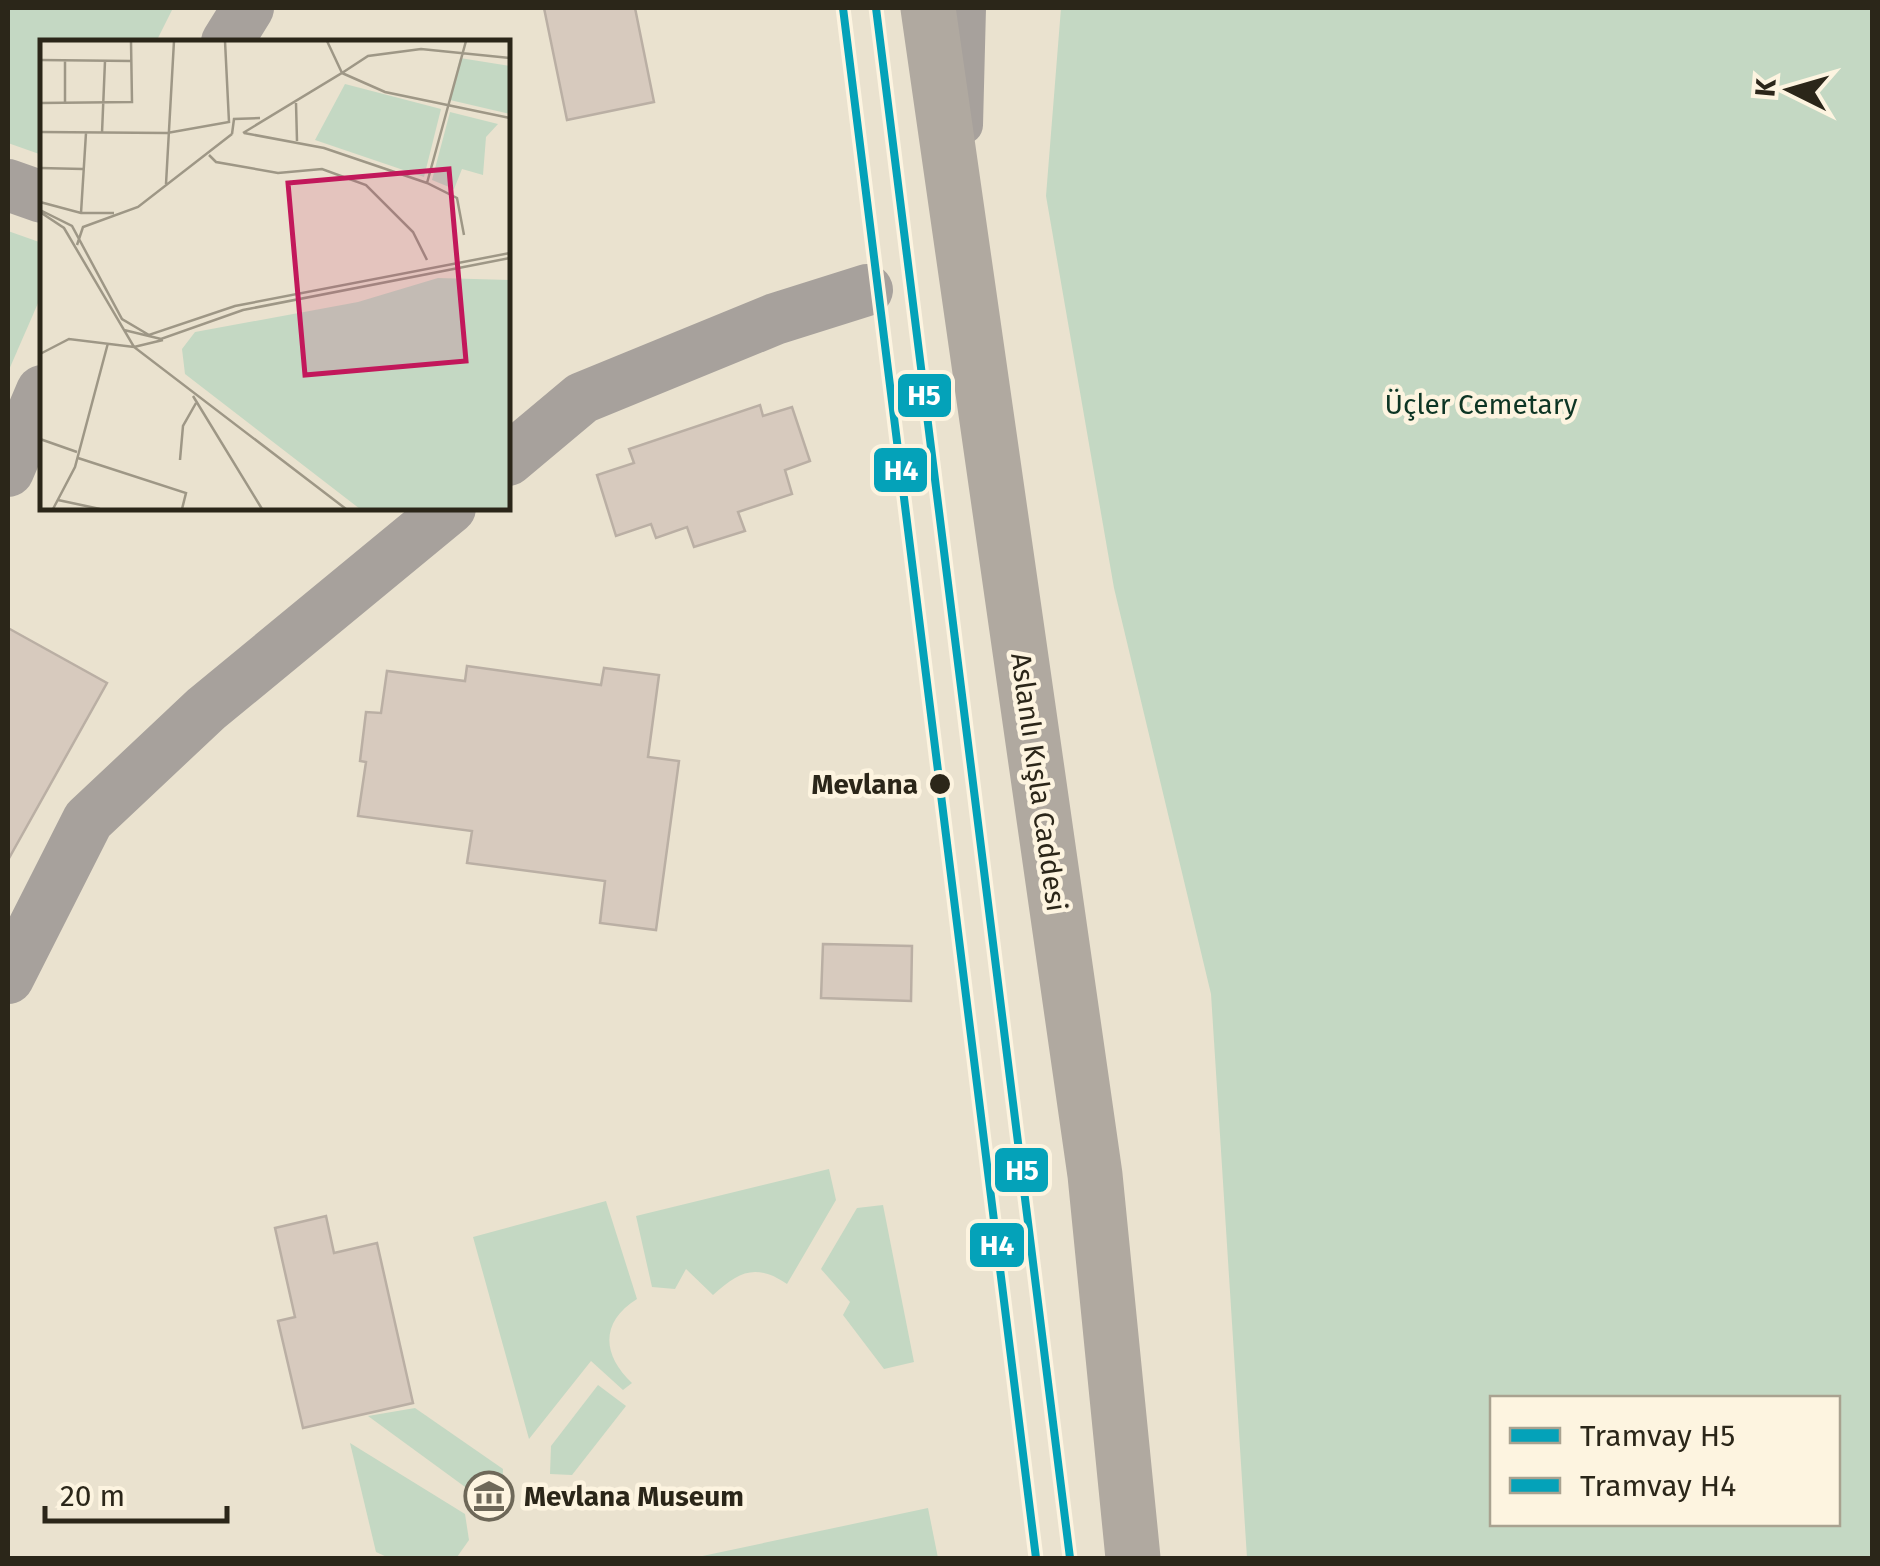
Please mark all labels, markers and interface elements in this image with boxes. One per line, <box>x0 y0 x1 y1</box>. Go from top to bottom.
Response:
inset map <box>40 40 510 510</box>
north arrow <box>1740 40 1840 140</box>
text: K <box>1748 76 1783 98</box>
line badge: H5 <box>896 372 953 419</box>
text: H5 <box>907 379 941 412</box>
park label: Üçler Cemetary <box>1385 388 1578 421</box>
line badge: H4 <box>872 446 929 494</box>
text: H4 <box>884 454 918 487</box>
street label: Aslanlı Kışla Caddesi <box>1004 651 1073 914</box>
place label: Mevlana <box>811 768 918 801</box>
marker: Mevlana <box>927 771 953 797</box>
line badge: H5 <box>993 1146 1050 1194</box>
text: H5 <box>1005 1154 1039 1187</box>
line badge: H4 <box>968 1221 1026 1269</box>
text: H4 <box>980 1229 1014 1262</box>
legend <box>1490 1396 1840 1526</box>
text: Tramvay H5 <box>1580 1418 1735 1454</box>
scale bar <box>45 1461 228 1523</box>
text: Tramvay H4 <box>1580 1468 1736 1504</box>
museum icon: Mevlana Museum <box>463 1470 515 1522</box>
text: 20 m <box>60 1478 125 1514</box>
place label: Mevlana Museum <box>524 1480 744 1513</box>

